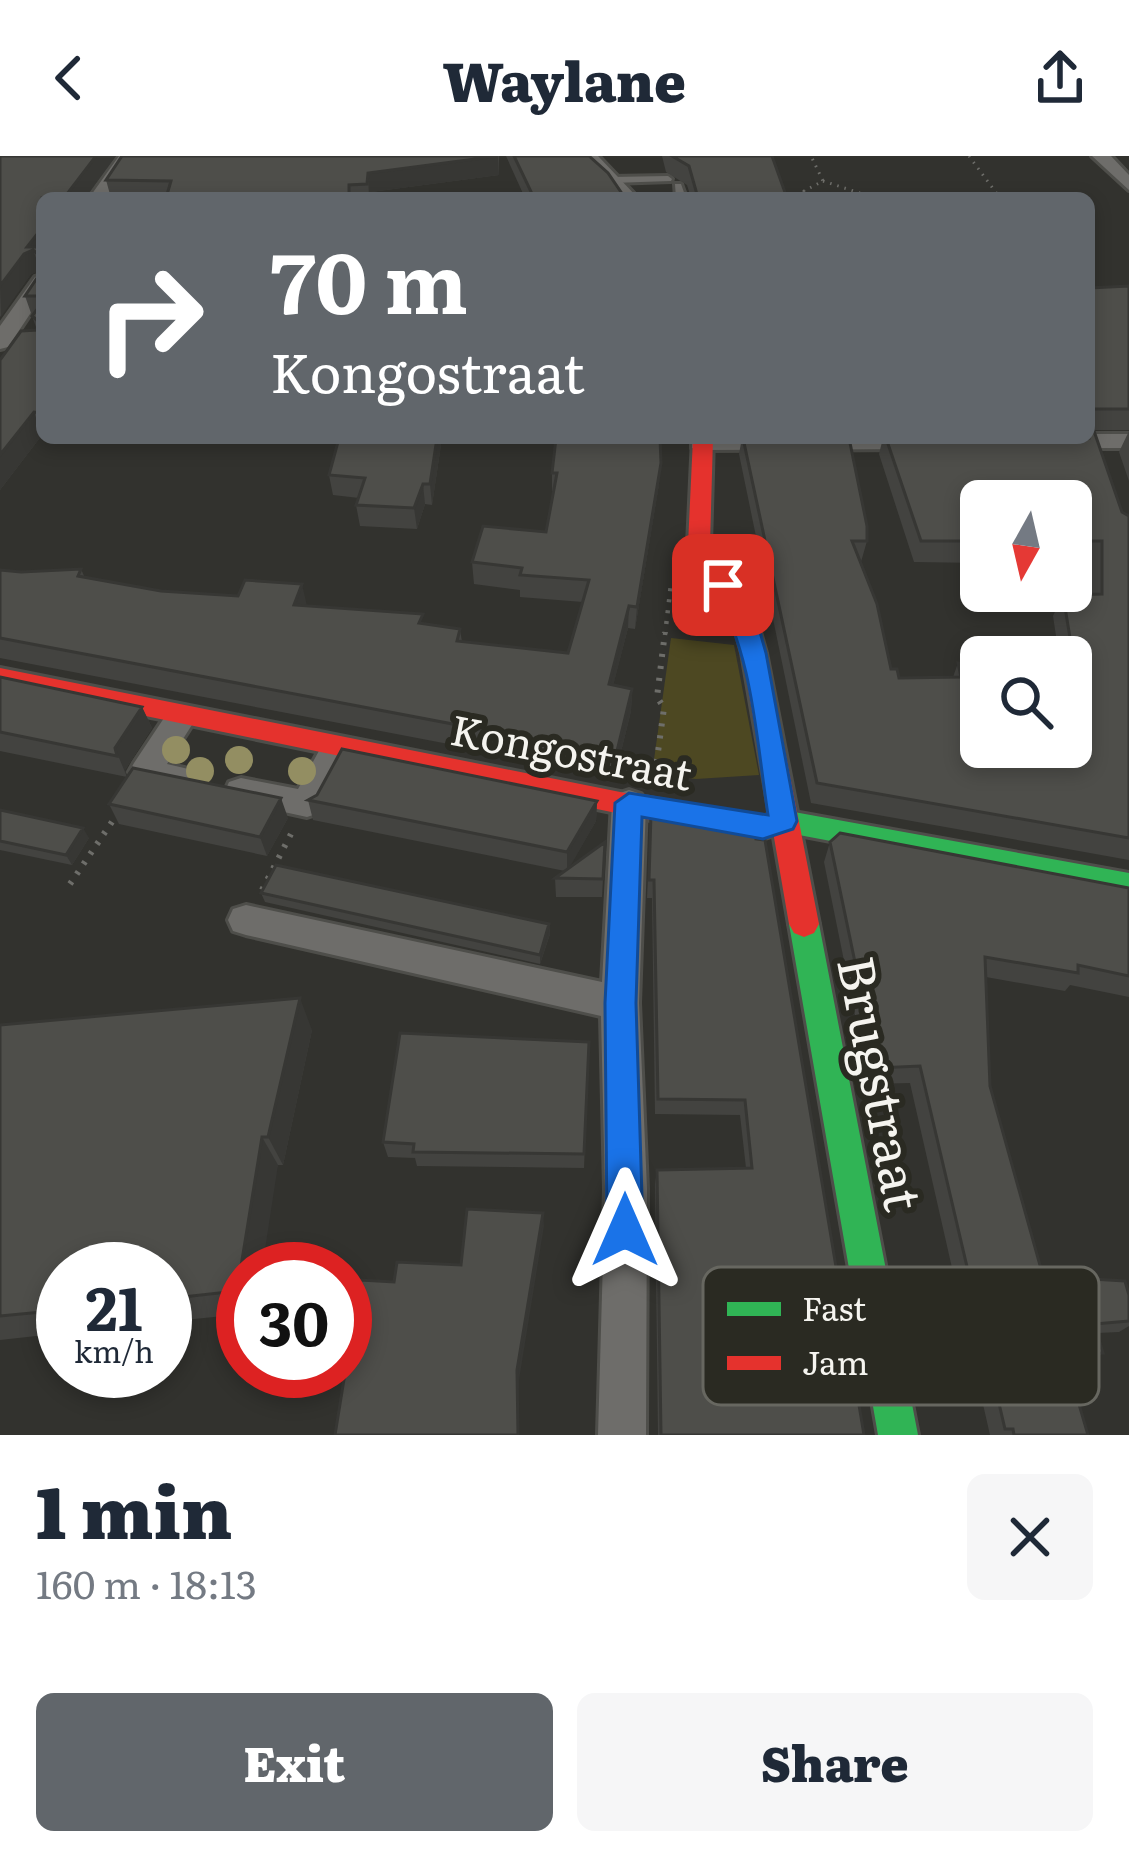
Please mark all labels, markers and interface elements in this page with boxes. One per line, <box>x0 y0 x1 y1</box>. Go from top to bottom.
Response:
text: Waylane <box>443 38 686 119</box>
icon: back <box>36 45 102 111</box>
icon: share <box>1027 45 1093 111</box>
text: 70 m <box>270 215 468 340</box>
icon: right <box>72 240 228 396</box>
text: Kongostraat <box>270 329 585 410</box>
north arrow <box>960 480 1092 612</box>
map controls <box>960 480 1092 768</box>
pin <box>672 534 774 636</box>
icon: arrive <box>690 552 756 618</box>
button: search <box>960 636 1092 768</box>
street label: Kongostraat <box>446 696 698 804</box>
street label: Brugstraat <box>821 949 945 1217</box>
position arrow <box>562 1167 688 1293</box>
speed limit sign: 30 <box>216 1242 372 1398</box>
text: 21 <box>85 1260 143 1349</box>
legend <box>703 1267 1099 1405</box>
text: Fast <box>802 1282 867 1331</box>
text: km/h <box>74 1328 154 1372</box>
text: Jam <box>802 1336 869 1385</box>
text: 1 min <box>36 1454 232 1561</box>
button: close <box>967 1474 1093 1600</box>
text: 160 m · 18:13 <box>36 1553 257 1611</box>
button: Exit <box>36 1693 553 1831</box>
button: Share <box>577 1693 1093 1831</box>

